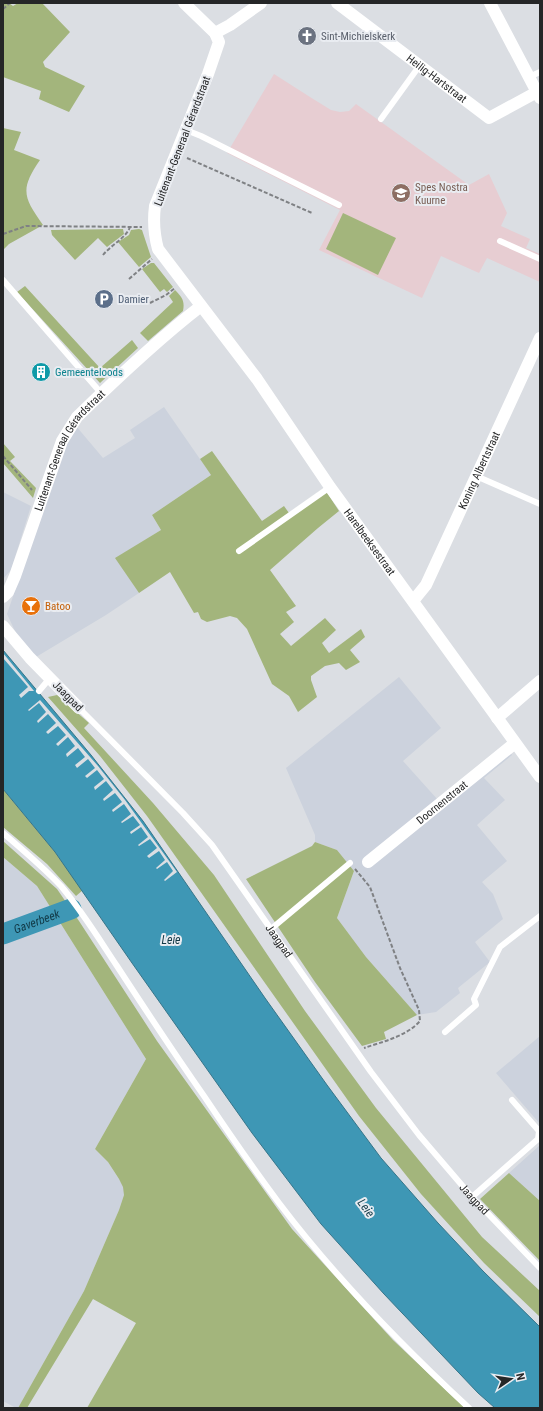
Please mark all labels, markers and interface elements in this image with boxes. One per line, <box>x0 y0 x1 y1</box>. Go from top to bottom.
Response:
church icon: Sint-Michielskerk <box>296 25 318 47</box>
place label: Sint-Michielskerk <box>321 30 395 43</box>
street label: Heilig-Hartstraat <box>404 52 469 106</box>
street label: Luitenant-Generaal Gérardstraat <box>152 74 213 208</box>
place label: Spes Nostra Kuurne <box>415 181 468 207</box>
school or university icon: Spes Nostra Kuurne <box>390 182 412 204</box>
parking icon: Damier <box>93 288 115 310</box>
place label: Damier <box>118 293 150 306</box>
building icon: Gemeenteloods <box>30 361 52 383</box>
place label: Gemeenteloods <box>55 366 123 379</box>
street label: Luitenant-Generaal Gérardstraat <box>32 387 108 513</box>
street label: Koning Albertstraat <box>456 430 503 511</box>
street label: Harelbeeksestraat <box>341 506 398 578</box>
bar icon: Batoo <box>20 595 42 617</box>
place label: Batoo <box>45 600 71 613</box>
street label: Jaagpad <box>50 679 85 714</box>
street label: Doornenstraat <box>414 778 470 827</box>
water label: Gaverbeek <box>12 906 63 936</box>
street label: Jaagpad <box>263 922 295 960</box>
water label: Leie <box>161 933 181 947</box>
street label: Jaagpad <box>457 1181 491 1218</box>
water label: Leie <box>355 1196 378 1220</box>
north arrow <box>491 1359 531 1399</box>
text: N <box>513 1372 527 1382</box>

